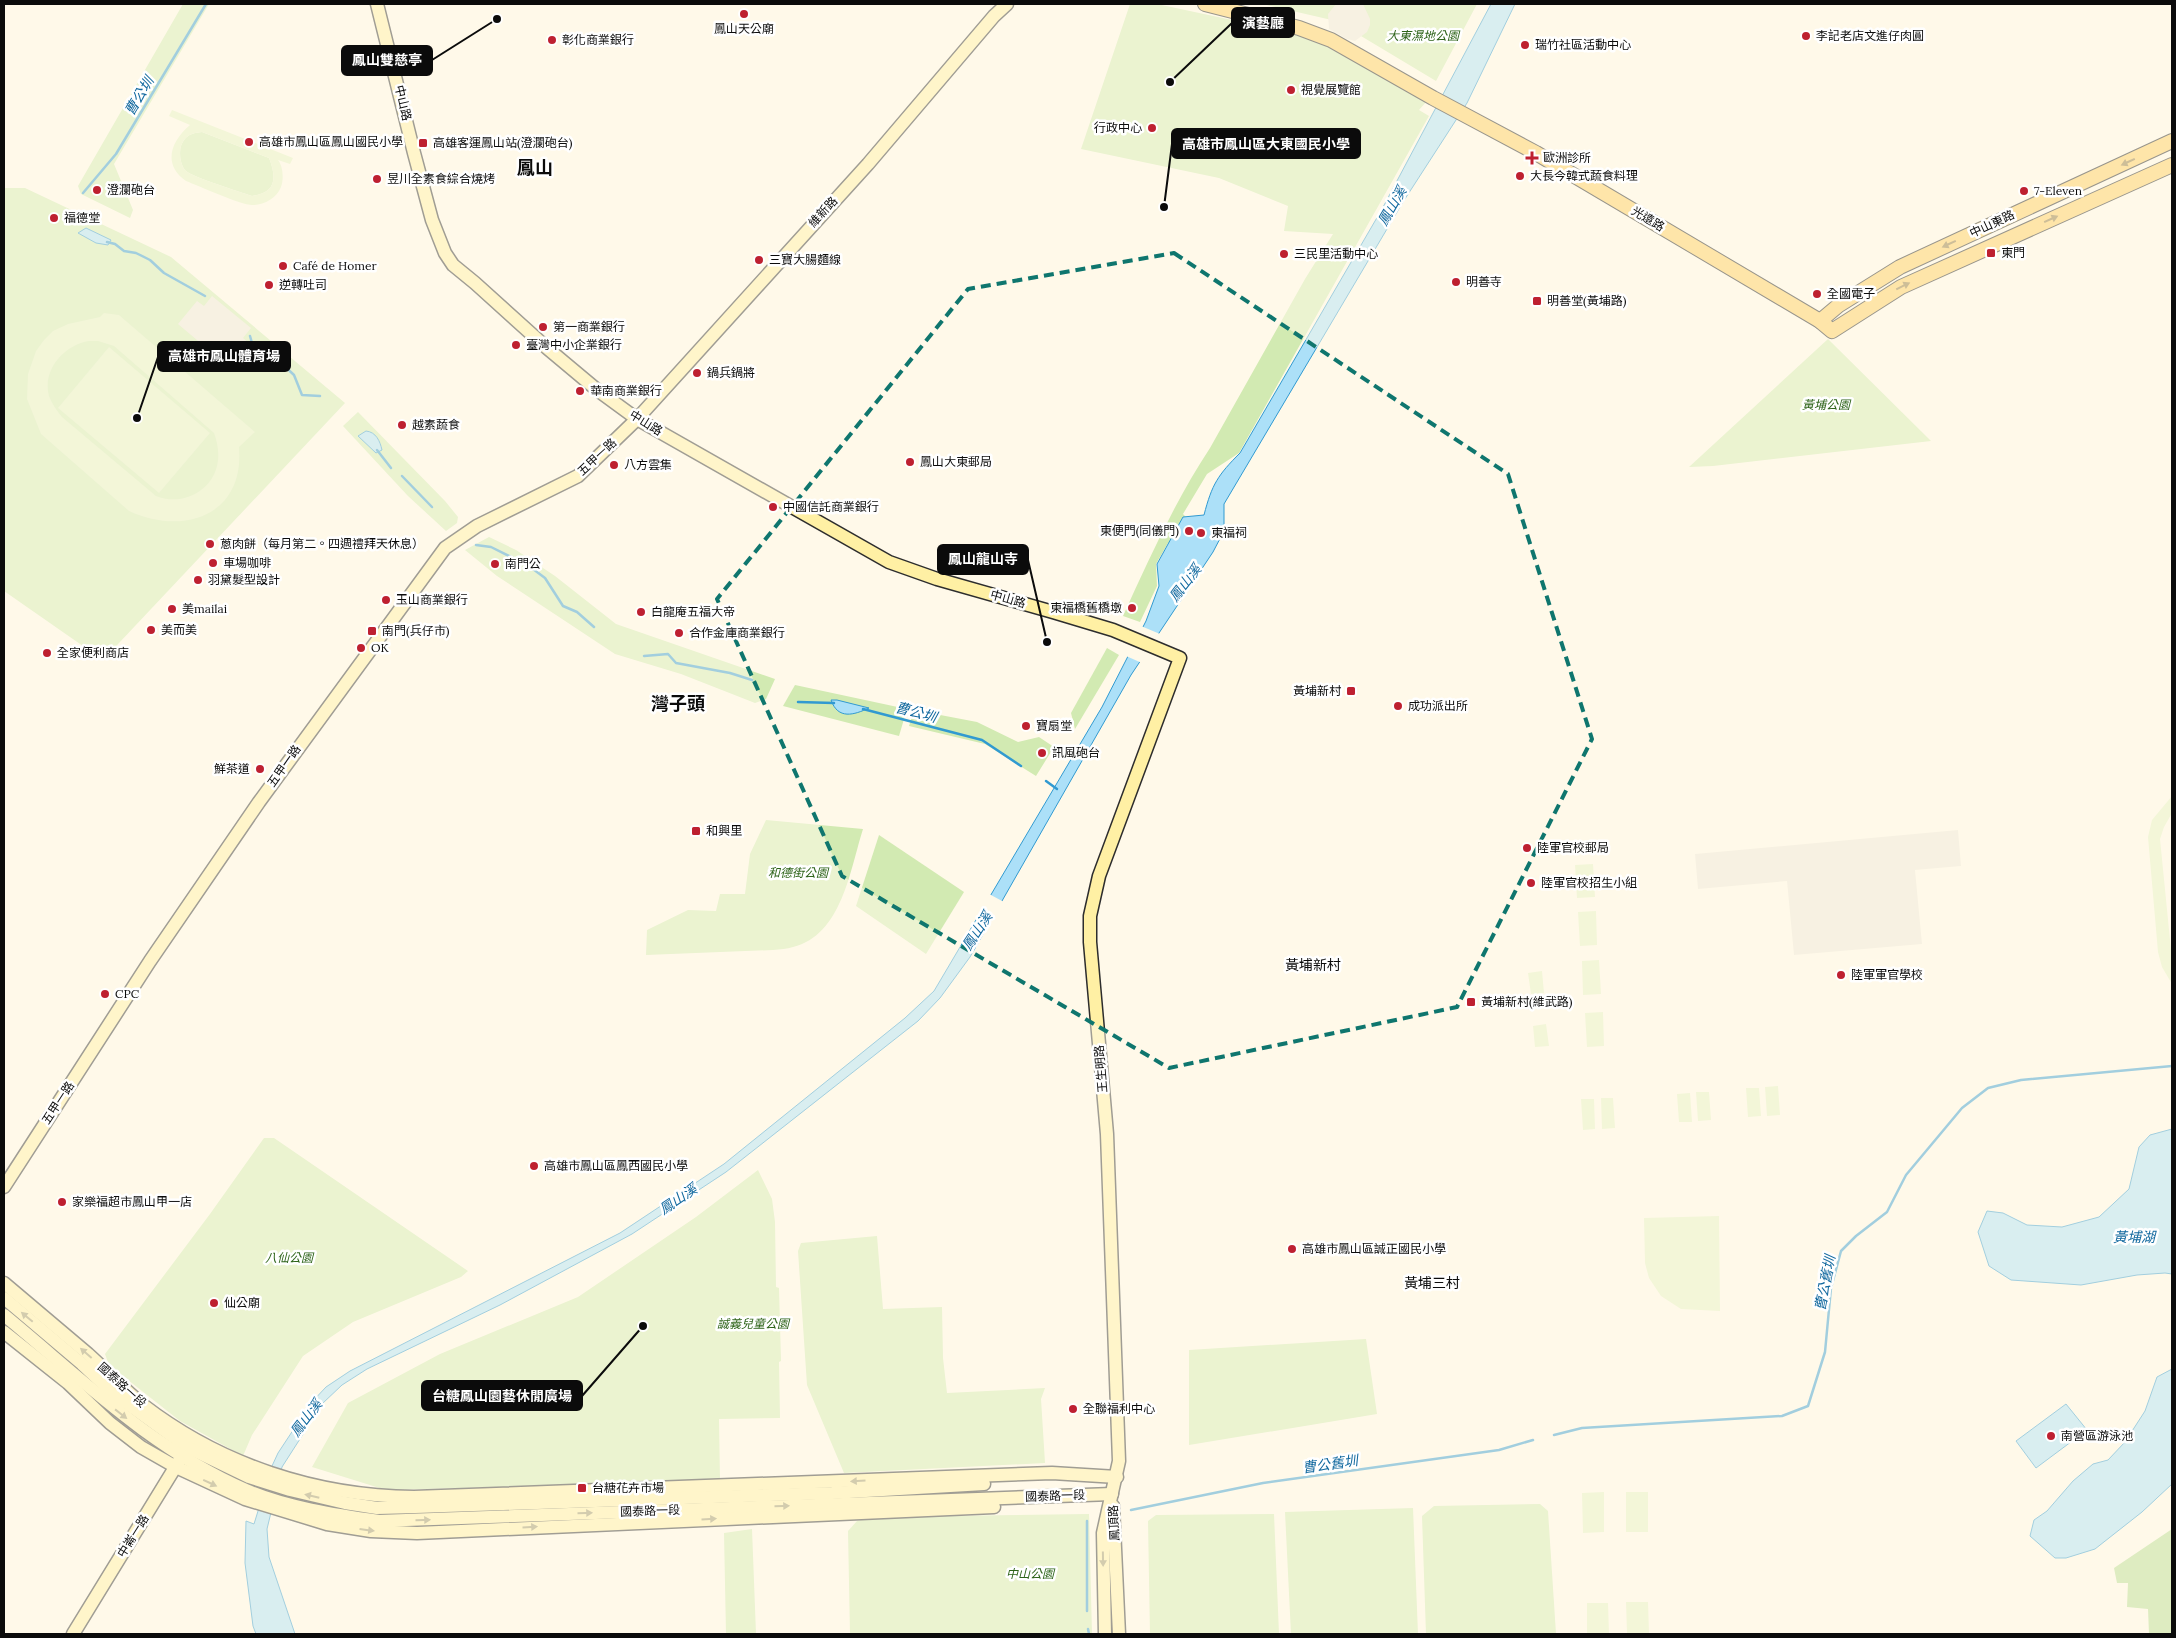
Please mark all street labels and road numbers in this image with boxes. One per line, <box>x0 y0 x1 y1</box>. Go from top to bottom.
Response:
street label: 中山路 <box>392 84 415 122</box>
street label: 維新路 <box>805 193 840 230</box>
street label: 光遠路 <box>1629 203 1668 234</box>
street label: 中山東路 <box>1967 207 2017 240</box>
street label: 中山路 <box>627 407 666 438</box>
street label: 五甲一路 <box>574 435 619 478</box>
street label: 中山路 <box>989 586 1028 611</box>
street label: 五甲一路 <box>264 742 304 790</box>
street label: 王生明路 <box>1091 1044 1110 1094</box>
street label: 五甲一路 <box>38 1079 77 1127</box>
street label: 國泰路一段 <box>95 1359 150 1410</box>
street label: 國泰路一段 <box>1025 1487 1085 1504</box>
street label: 國泰路一段 <box>620 1502 680 1519</box>
street label: 鳳頂路 <box>1105 1505 1122 1541</box>
street label: 中崙一路 <box>113 1511 152 1560</box>

